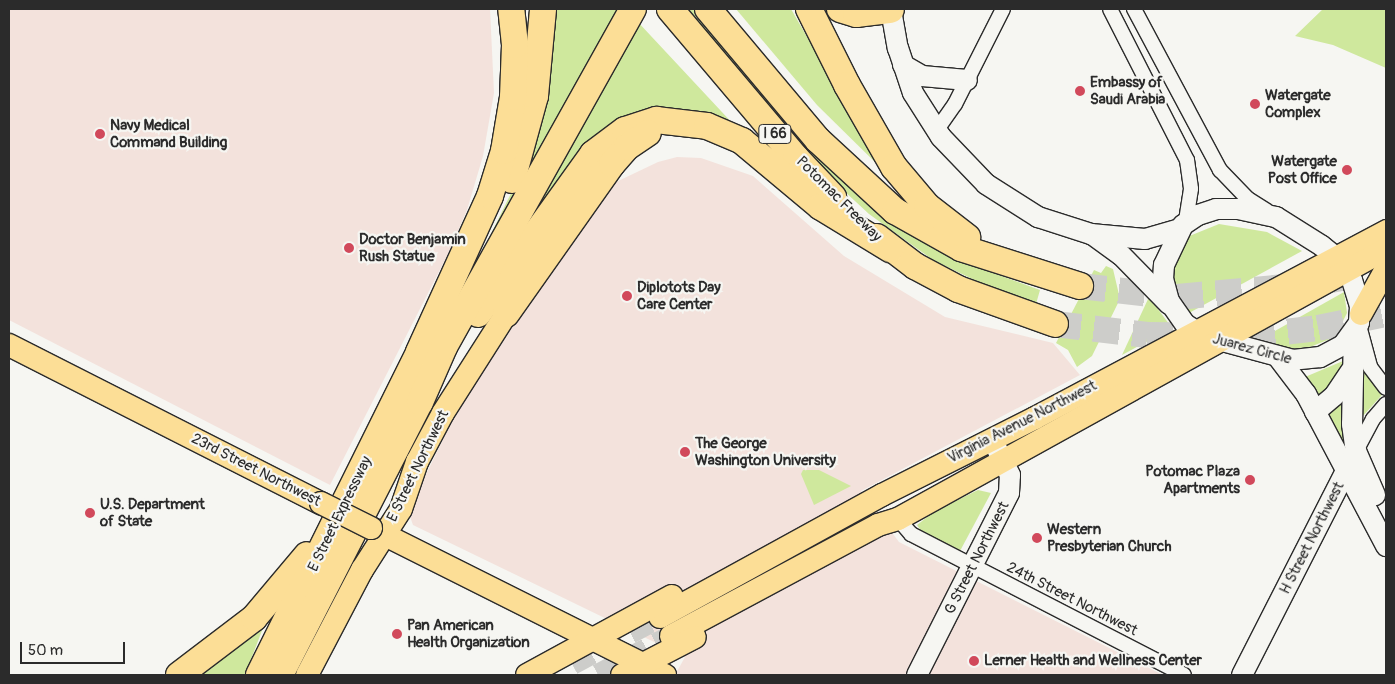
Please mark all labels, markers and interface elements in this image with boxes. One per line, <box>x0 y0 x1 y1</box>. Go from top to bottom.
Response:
place label: Embassy of Saudi Arabia <box>1090 73 1165 108</box>
marker: Embassy of Saudi Arabia <box>1074 85 1086 97</box>
place label: Watergate Complex <box>1265 86 1331 121</box>
marker: Watergate Complex <box>1249 98 1261 110</box>
place label: Navy Medical Command Building <box>110 116 227 151</box>
road number: I 66 <box>758 122 792 146</box>
marker: Navy Medical Command Building <box>94 128 106 140</box>
street label: Potomac Freeway <box>792 152 886 246</box>
place label: Watergate Post Office <box>1268 152 1337 187</box>
marker: Watergate Post Office <box>1341 164 1353 176</box>
place label: Doctor Benjamin Rush Statue <box>359 230 466 265</box>
marker: Doctor Benjamin Rush Statue <box>343 242 355 254</box>
place label: Diplotots Day Care Center <box>637 278 721 313</box>
marker: Diplotots Day Care Center <box>621 290 633 302</box>
street label: Juarez Circle <box>1211 330 1293 368</box>
street label: Virginia Avenue Northwest <box>945 377 1099 467</box>
street label: E Street Northwest <box>383 407 453 525</box>
street label: 23rd Street Northwest <box>188 430 324 510</box>
place label: The George Washington University <box>695 434 836 469</box>
marker: The George Washington University <box>679 446 691 458</box>
street label: E Street Expressway <box>304 453 376 575</box>
place label: Potomac Plaza Apartments <box>1145 462 1240 497</box>
marker: Potomac Plaza Apartments <box>1244 474 1256 486</box>
street label: H Street Northwest <box>1276 479 1348 597</box>
place label: U.S. Department of State <box>100 495 205 530</box>
street label: G Street Northwest <box>941 499 1013 617</box>
marker: U.S. Department of State <box>84 507 96 519</box>
place label: Western Presbyterian Church <box>1047 520 1171 555</box>
marker: Western Presbyterian Church <box>1031 532 1043 544</box>
street label: 24th Street Northwest <box>1004 558 1140 640</box>
place label: Pan American Health Organization <box>407 616 530 651</box>
marker: Pan American Health Organization <box>391 628 403 640</box>
scale bar <box>22 632 128 664</box>
text: 50 m <box>28 641 63 660</box>
place label: Lerner Health and Wellness Center <box>984 652 1202 670</box>
marker: Lerner Health and Wellness Center <box>968 655 980 667</box>

